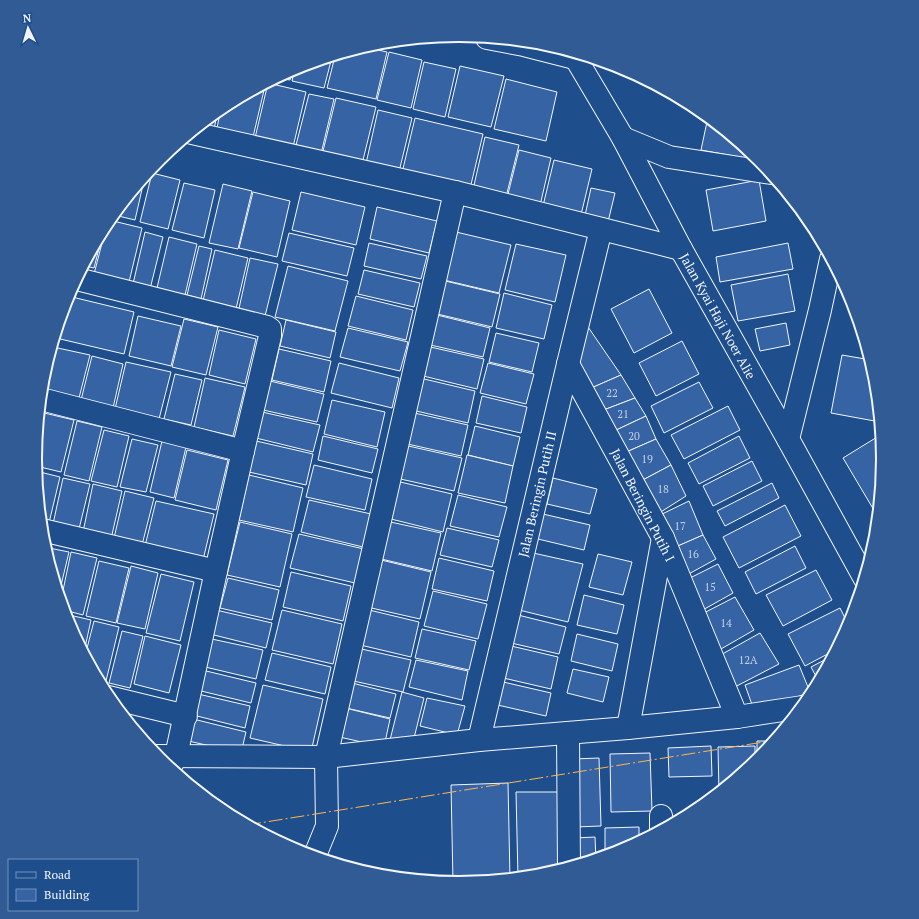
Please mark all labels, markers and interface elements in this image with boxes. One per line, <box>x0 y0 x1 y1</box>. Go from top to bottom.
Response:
north arrow <box>8 8 48 48</box>
text: N <box>22 11 33 25</box>
street label: Jalan Kyai Haji Noer Alie <box>676 250 760 382</box>
house number: 22 <box>606 386 618 400</box>
house number: 21 <box>617 407 629 421</box>
street label: Jalan Beringin Putih II <box>514 429 560 559</box>
house number: 20 <box>628 429 640 443</box>
street label: Jalan Beringin Putih I <box>607 445 679 565</box>
house number: 19 <box>641 452 653 466</box>
house number: 18 <box>657 482 669 496</box>
house number: 17 <box>674 519 686 533</box>
house number: 16 <box>687 547 699 561</box>
house number: 15 <box>704 580 716 594</box>
house number: 14 <box>720 616 732 630</box>
house number: 12A <box>738 653 758 667</box>
legend <box>8 859 138 911</box>
text: Road <box>44 867 71 882</box>
text: Building <box>44 887 90 902</box>

